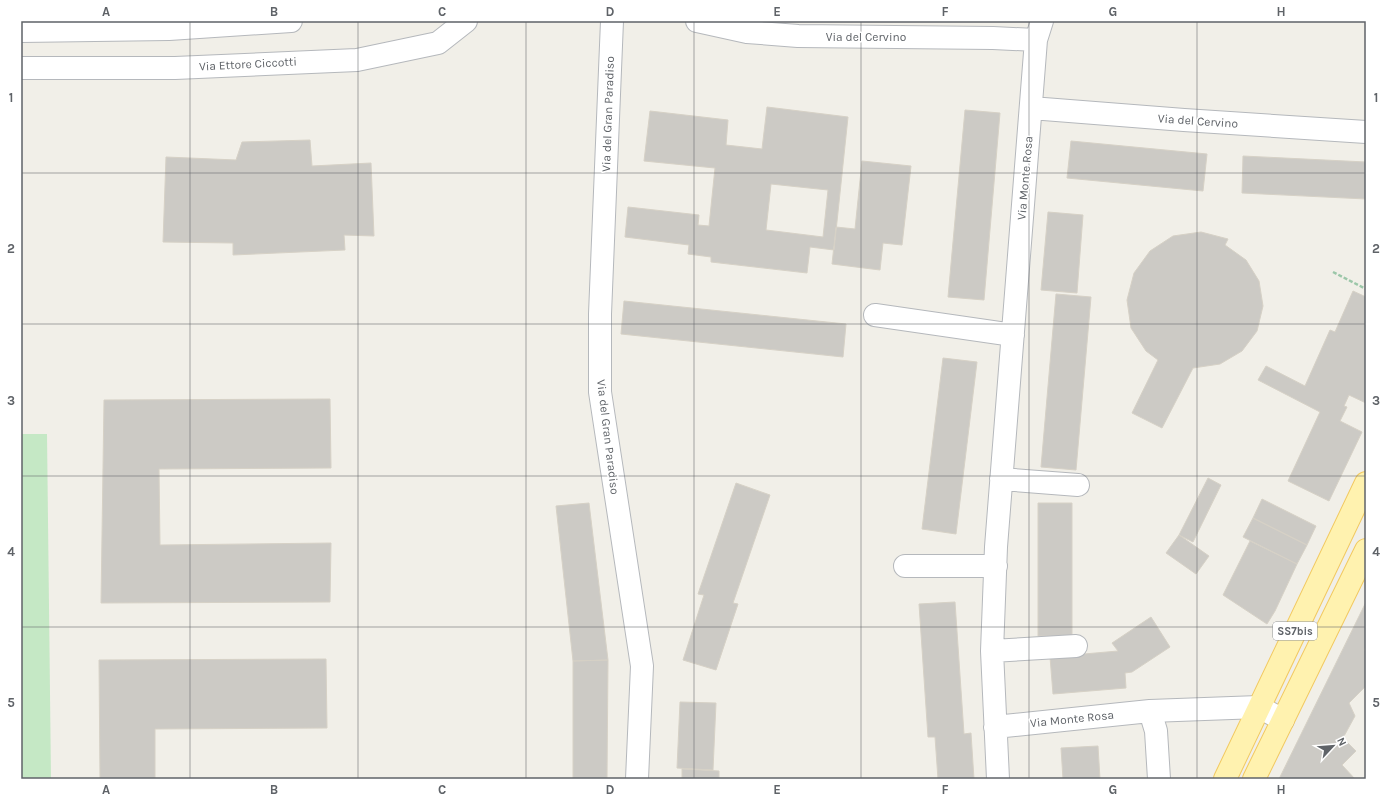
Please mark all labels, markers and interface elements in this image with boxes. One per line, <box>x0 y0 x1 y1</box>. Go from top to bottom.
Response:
text: A <box>102 4 110 19</box>
text: B <box>270 4 278 19</box>
text: C <box>438 4 446 19</box>
text: D <box>606 4 615 19</box>
text: E <box>773 4 781 19</box>
text: F <box>941 4 949 19</box>
text: G <box>1109 4 1117 19</box>
text: H <box>1276 4 1286 19</box>
street label: Via del Cervino <box>826 30 906 44</box>
street label: Via Ettore Ciccotti <box>199 54 297 74</box>
street label: Via del Gran Paradiso <box>599 56 617 172</box>
text: 1 <box>9 90 13 105</box>
text: 1 <box>1374 90 1378 105</box>
street label: Via del Cervino <box>1157 111 1239 131</box>
street label: Via Monte Rosa <box>1014 136 1036 220</box>
text: 2 <box>7 241 15 256</box>
text: 2 <box>1372 241 1380 256</box>
street label: Via del Gran Paradiso <box>594 379 622 495</box>
text: 3 <box>7 393 15 408</box>
text: 3 <box>1372 393 1380 408</box>
text: 4 <box>7 544 15 559</box>
text: 4 <box>1372 544 1380 559</box>
road number: SS7bis <box>1273 622 1317 640</box>
text: 5 <box>7 695 15 710</box>
text: 5 <box>1372 695 1380 710</box>
street label: Via Monte Rosa <box>1029 708 1115 730</box>
north arrow <box>1313 726 1353 766</box>
text: N <box>1334 735 1349 748</box>
text: A <box>102 782 110 797</box>
text: B <box>270 782 278 797</box>
text: C <box>438 782 446 797</box>
text: D <box>606 782 615 797</box>
text: E <box>773 782 781 797</box>
text: F <box>941 782 949 797</box>
text: G <box>1109 782 1117 797</box>
text: H <box>1276 782 1286 797</box>

